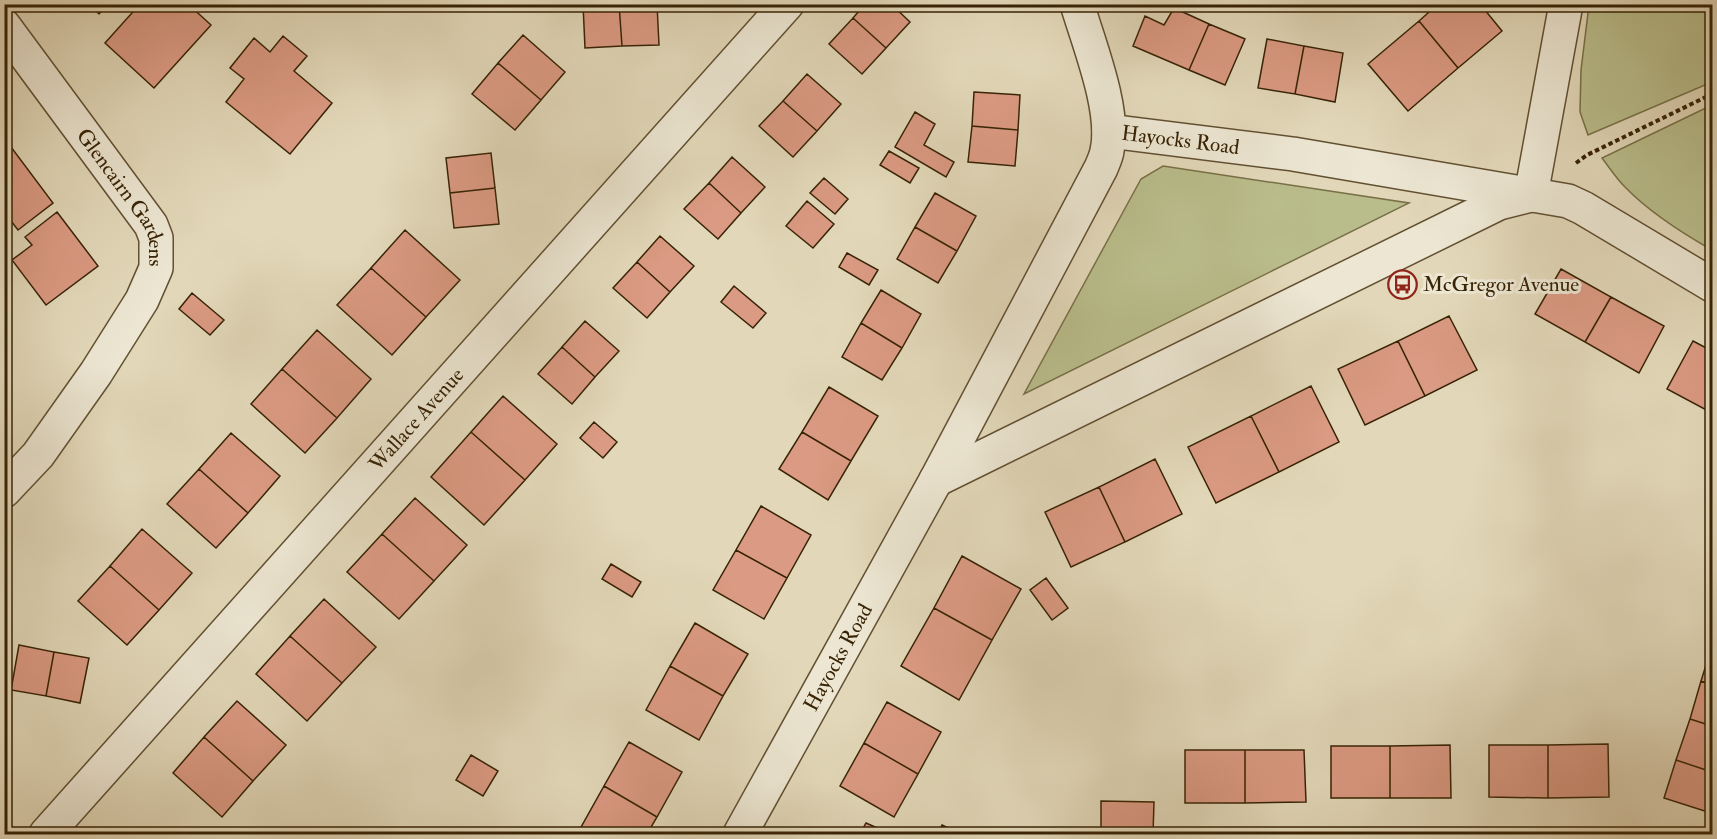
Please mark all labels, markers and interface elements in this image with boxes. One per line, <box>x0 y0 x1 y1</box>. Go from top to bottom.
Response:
street label: Hayocks Road <box>1120 119 1242 161</box>
street label: Glencairn Gardens <box>71 123 170 266</box>
bus stop icon: McGregor Avenue <box>1386 268 1418 300</box>
place label: McGregor Avenue <box>1423 271 1579 298</box>
street label: Wallace Avenue <box>362 362 470 478</box>
street label: Hayocks Road <box>797 598 879 716</box>

